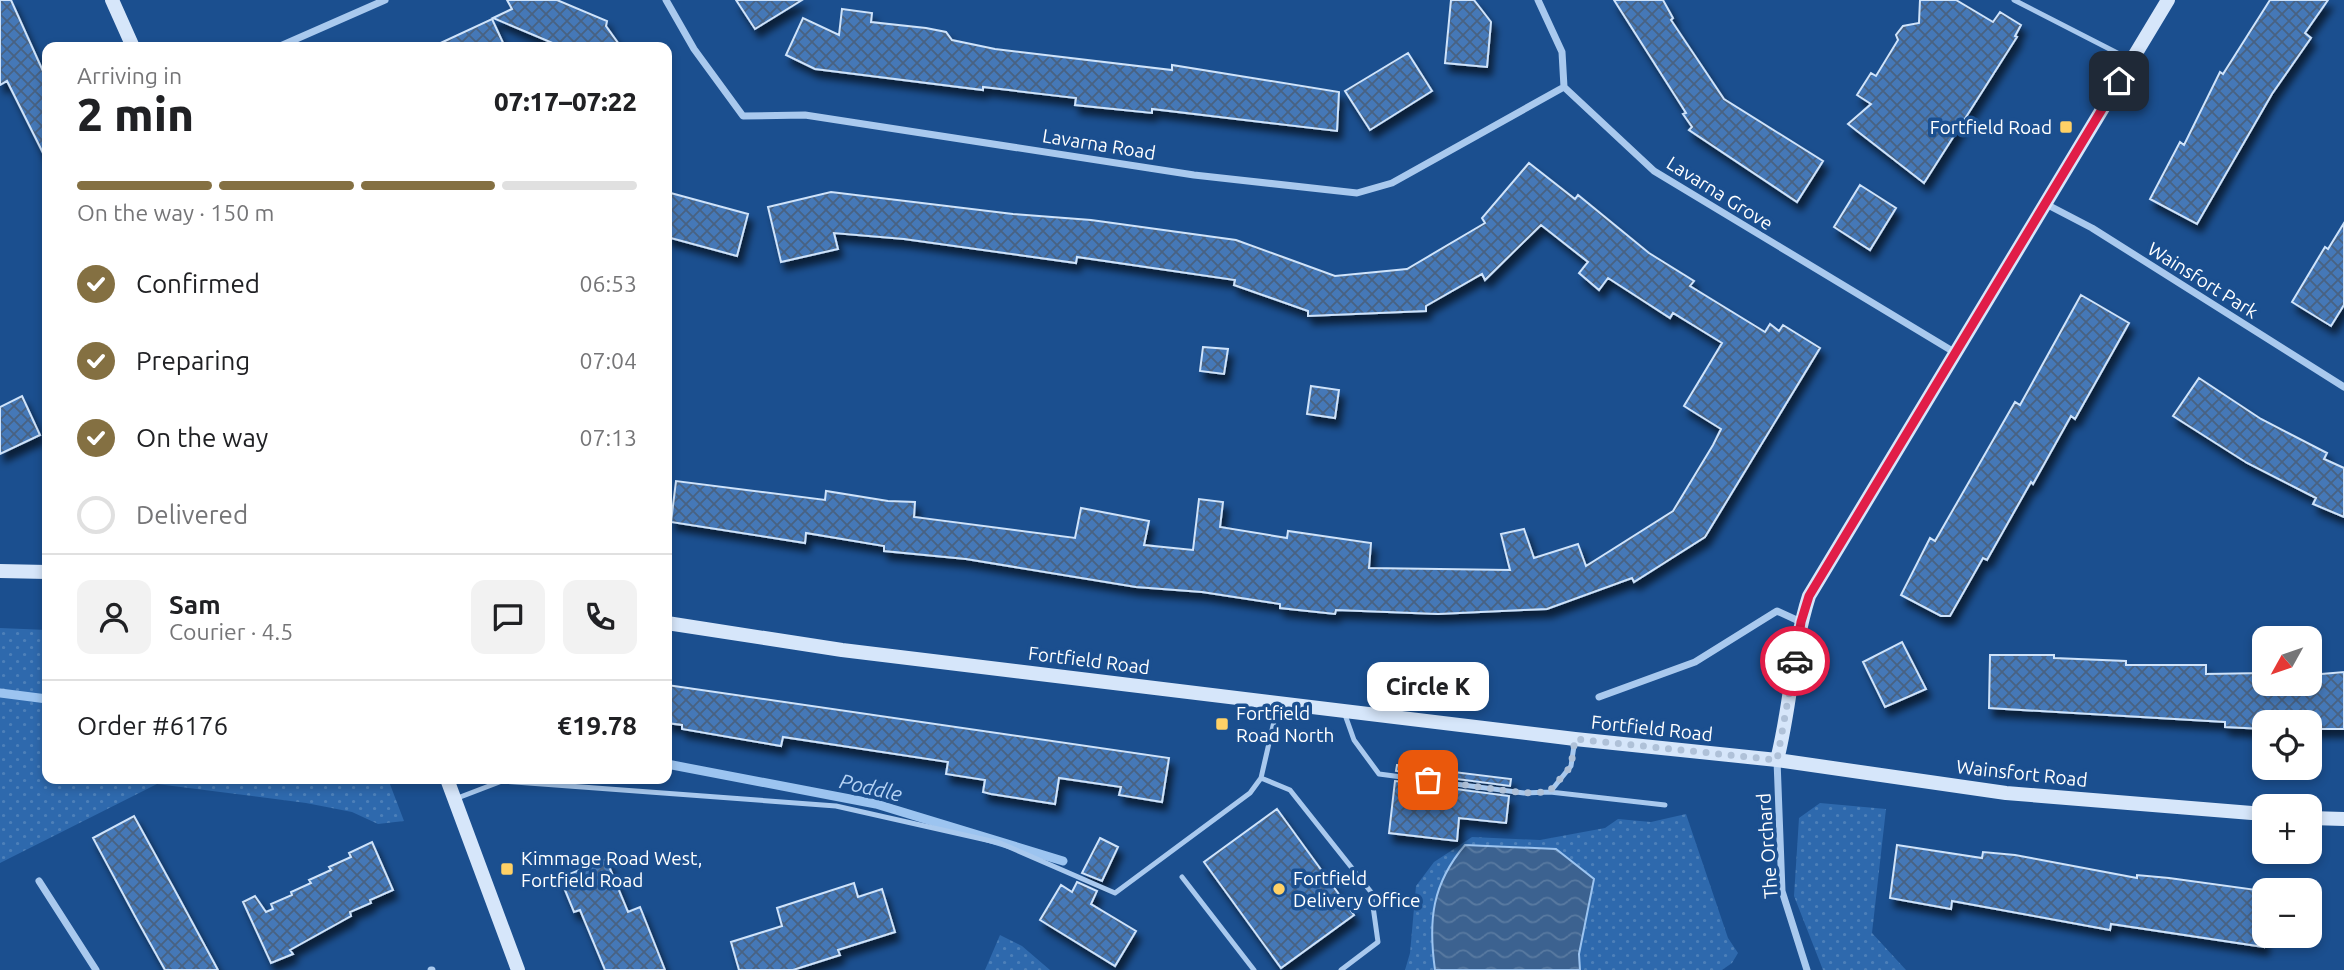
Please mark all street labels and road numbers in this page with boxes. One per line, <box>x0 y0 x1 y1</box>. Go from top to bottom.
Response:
street label: Lavarna Road <box>1041 124 1157 164</box>
street label: Lavarna Grove <box>1663 152 1777 234</box>
street label: Wainsfort Park <box>2144 237 2263 323</box>
street label: Fortfield Road <box>1027 642 1151 678</box>
street label: Fortfield Road <box>1590 711 1714 745</box>
street label: Wainsfort Road <box>1955 755 2089 791</box>
street label: The Orchard <box>1752 792 1782 900</box>

